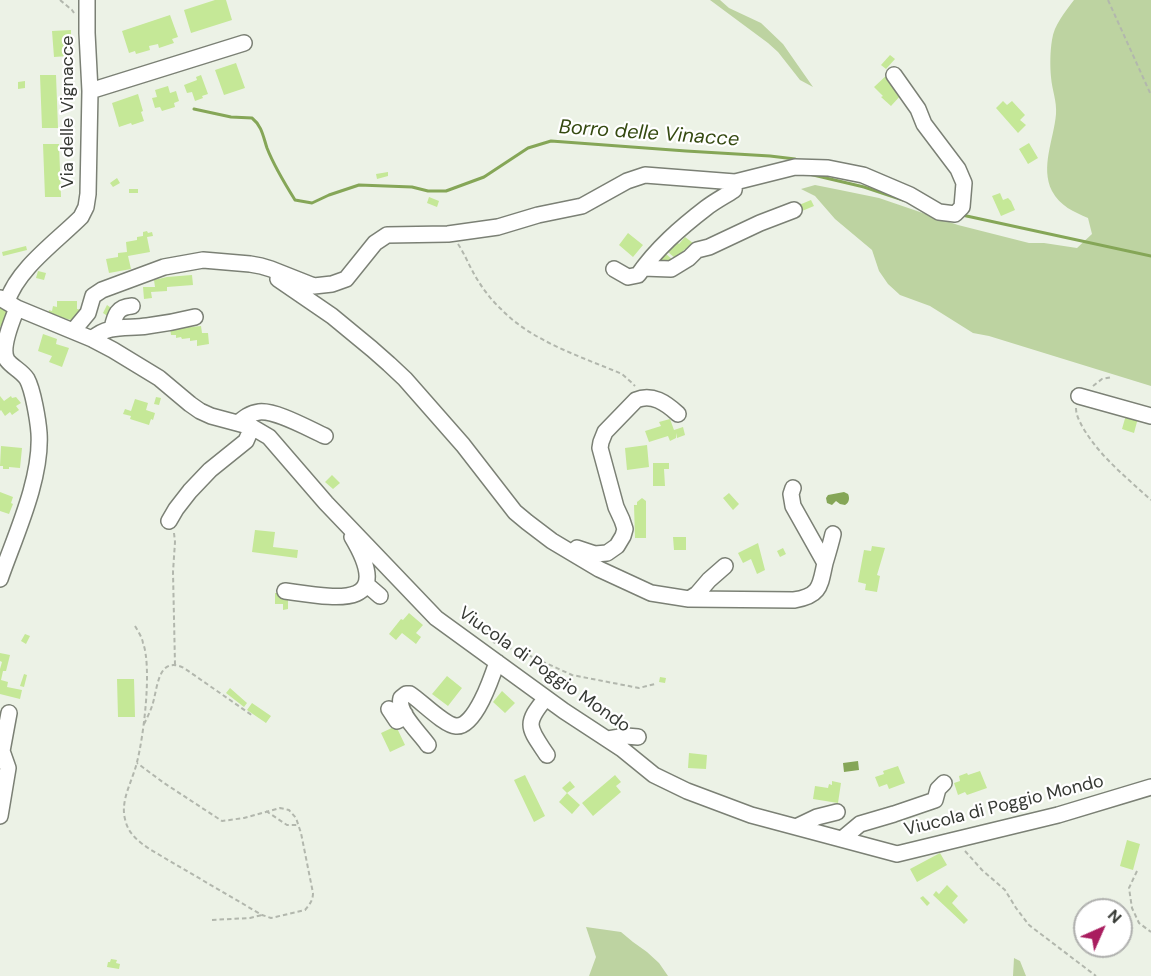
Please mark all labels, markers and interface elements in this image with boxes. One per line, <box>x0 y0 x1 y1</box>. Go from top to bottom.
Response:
street label: Via delle Vignacce <box>57 36 79 188</box>
water label: Borro delle Vinacce <box>558 116 740 152</box>
street label: Viucola di Poggio Mondo <box>454 602 634 738</box>
street label: Viucola di Poggio Mondo <box>902 771 1106 841</box>
north arrow <box>1073 898 1133 958</box>
text: N <box>1103 905 1126 928</box>

